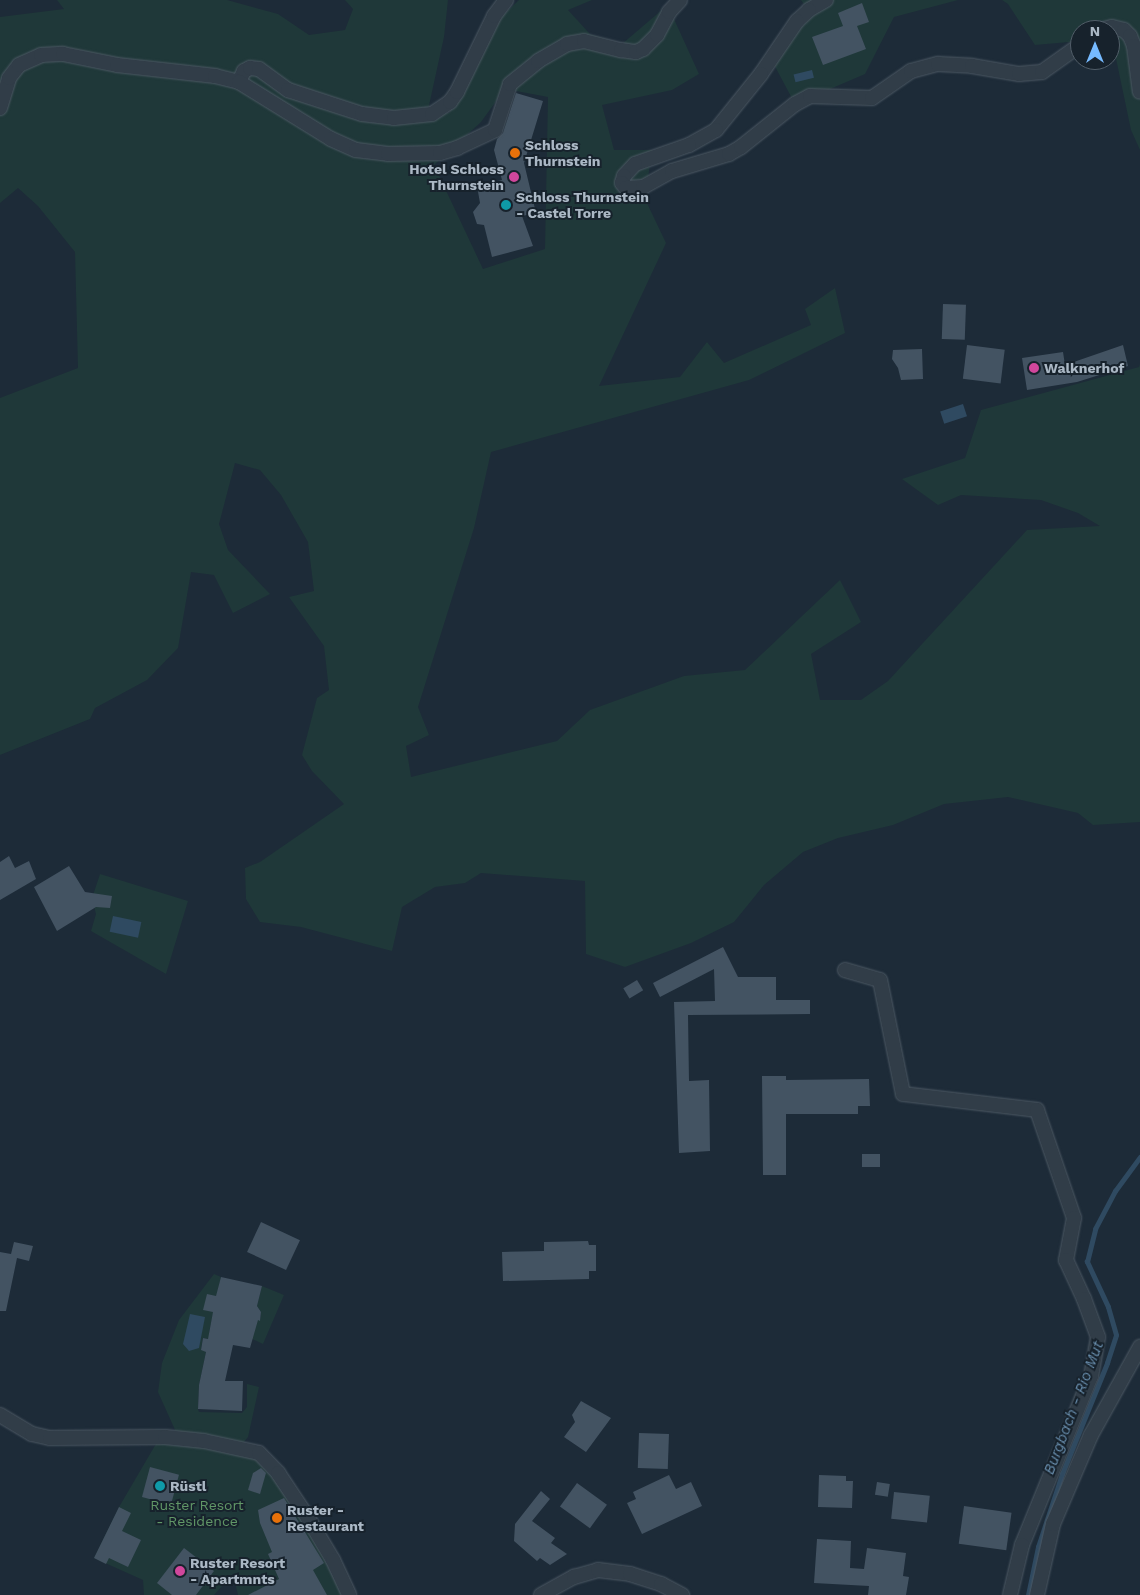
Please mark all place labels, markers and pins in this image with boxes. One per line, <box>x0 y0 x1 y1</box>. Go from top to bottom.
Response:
place label: Schloss Thurnstein <box>525 137 601 170</box>
marker: Schloss Thurnstein <box>509 147 521 159</box>
place label: Hotel Schloss Thurnstein <box>409 161 504 193</box>
marker: Hotel Schloss Thurnstein <box>508 171 520 183</box>
place label: Schloss Thurnstein - Castel Torre <box>516 189 649 222</box>
marker: Schloss Thurnstein - Castel Torre <box>500 199 512 211</box>
place label: Walknerhof <box>1044 360 1124 376</box>
marker: Walknerhof <box>1028 362 1040 374</box>
place label: Rüstl <box>170 1478 206 1494</box>
marker: Rüstl <box>154 1480 166 1492</box>
place label: Ruster - Restaurant <box>287 1502 364 1534</box>
marker: Ruster - Restaurant <box>271 1512 283 1524</box>
place label: Ruster Resort - Apartmnts <box>190 1555 285 1588</box>
marker: Ruster Resort - Apartmnts <box>174 1565 186 1577</box>

